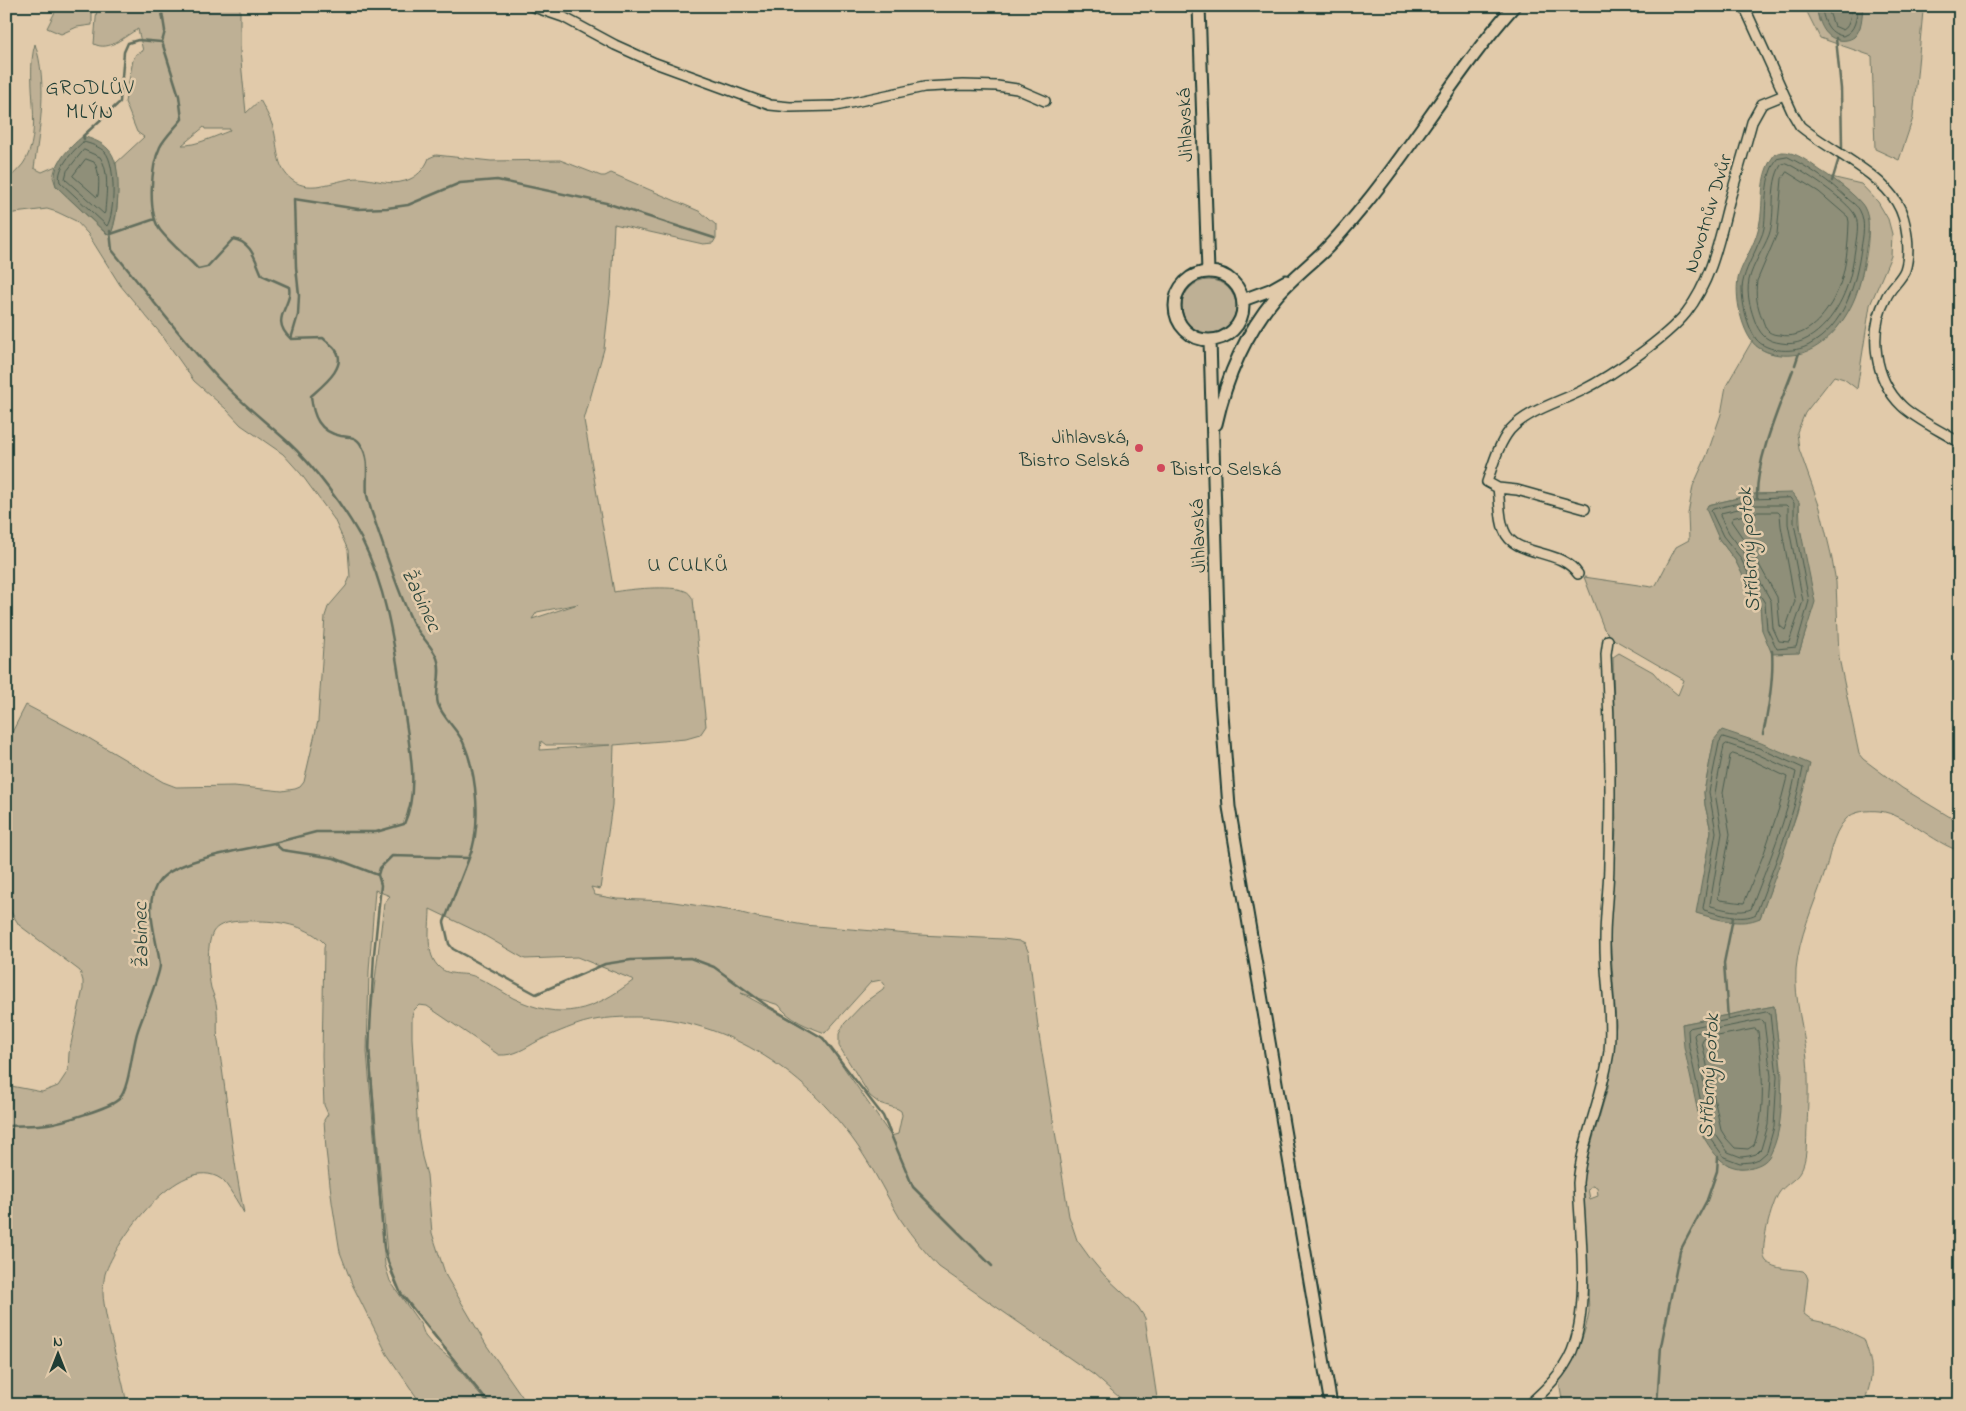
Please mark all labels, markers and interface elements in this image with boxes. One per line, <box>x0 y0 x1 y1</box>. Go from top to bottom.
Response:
district label: GRODLŮV MLÝN <box>45 74 135 128</box>
street label: Jihlavská <box>1171 88 1202 162</box>
street label: Novotnův Dvůr <box>1678 150 1741 277</box>
place label: Jihlavská, Bistro Selská <box>1018 424 1129 476</box>
marker: Jihlavská, Bistro Selská <box>1133 442 1145 454</box>
place label: Bistro Selská <box>1170 456 1281 485</box>
marker: Bistro Selská <box>1155 462 1167 474</box>
water label: Stříbrný potok <box>1731 486 1769 613</box>
street label: Jihlavská <box>1184 499 1215 573</box>
district label: U CULKŮ <box>647 551 729 581</box>
water label: Žabinec <box>392 563 449 638</box>
water label: Žabinec <box>126 900 158 970</box>
water label: Stříbrný potok <box>1692 1012 1728 1139</box>
north arrow <box>32 1328 82 1378</box>
text: N <box>53 1332 63 1353</box>

